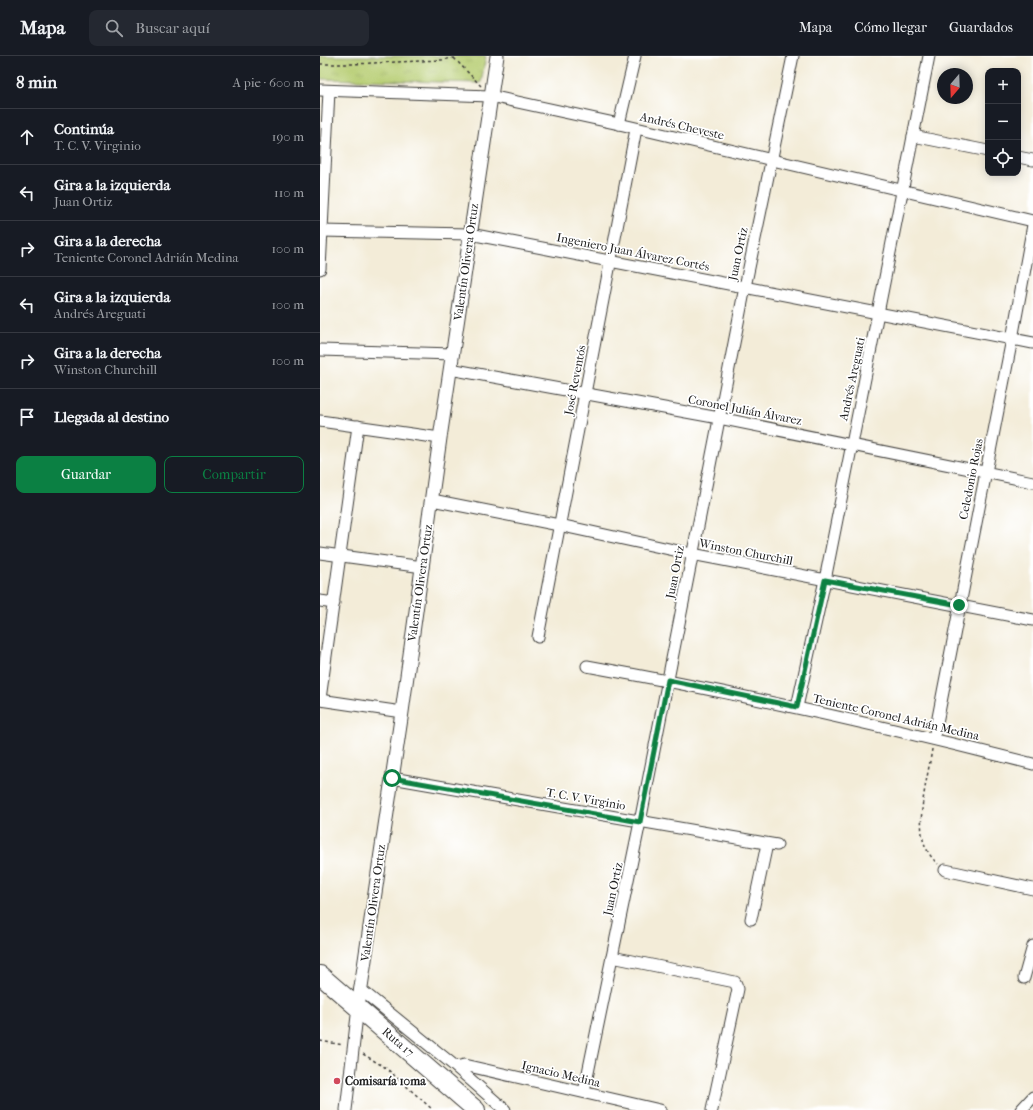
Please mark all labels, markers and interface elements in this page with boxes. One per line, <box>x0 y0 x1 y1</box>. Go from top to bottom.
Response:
search box <box>89 10 369 46</box>
text: Mapa <box>20 17 65 39</box>
icon: search <box>103 17 125 39</box>
text: Buscar aquí <box>135 19 210 37</box>
text: Mapa <box>799 19 832 36</box>
text: Cómo llegar <box>854 19 927 36</box>
text: Guardados <box>949 19 1013 36</box>
north arrow <box>937 68 973 104</box>
map controls <box>985 68 1021 176</box>
button: + <box>985 68 1021 104</box>
text: 8 min <box>16 72 57 92</box>
text: A pie · 600 m <box>232 75 304 90</box>
button: − <box>985 104 1021 140</box>
street label: Andrés Cheveste <box>637 109 726 143</box>
text: Continúa <box>54 120 114 138</box>
icon: ahead <box>16 126 38 148</box>
text: 190 m <box>272 129 304 144</box>
text: T. C. V. Virginio <box>54 138 141 153</box>
button: locate <box>985 140 1021 176</box>
text: Gira a la izquierda <box>54 176 170 194</box>
icon: left <box>16 182 38 204</box>
text: 110 m <box>274 185 304 200</box>
text: Juan Ortiz <box>54 194 113 209</box>
street label: Valentín Olivera Ortuz <box>451 202 481 322</box>
street label: Juan Ortiz <box>725 225 751 283</box>
street label: Ingeniero Juan Álvarez Cortés <box>555 229 711 274</box>
text: Gira a la derecha <box>54 232 161 250</box>
icon: right <box>16 238 38 260</box>
text: 100 m <box>271 241 304 256</box>
text: Teniente Coronel Adrián Medina <box>54 250 238 265</box>
text: Gira a la izquierda <box>54 288 170 306</box>
icon: left <box>16 294 38 316</box>
text: 100 m <box>271 297 304 312</box>
text: Andrés Areguati <box>54 306 146 321</box>
street label: Andrés Areguati <box>836 336 868 423</box>
street label: José Reventós <box>561 343 589 417</box>
text: Gira a la derecha <box>54 344 161 362</box>
icon: right <box>16 350 38 372</box>
text: 100 m <box>271 353 304 368</box>
text: Winston Churchill <box>54 362 157 377</box>
street label: Coronel Julián Álvarez <box>687 391 804 428</box>
icon: arrive <box>16 406 38 428</box>
text: Llegada al destino <box>54 408 169 426</box>
street label: Celedonio Rojas <box>956 437 986 521</box>
button: Guardar <box>16 456 156 493</box>
button: Compartir <box>164 456 304 493</box>
street label: Valentín Olivera Ortuz <box>405 523 435 643</box>
street label: Winston Churchill <box>697 536 795 568</box>
street label: Juan Ortiz <box>663 543 687 601</box>
route end <box>950 596 968 614</box>
street label: Teniente Coronel Adrián Medina <box>811 691 981 743</box>
route start <box>383 769 401 787</box>
street label: T. C. V. Virginio <box>545 785 627 813</box>
street label: Valentín Olivera Ortuz <box>358 843 388 963</box>
street label: Juan Ortiz <box>600 860 626 918</box>
street label: Ruta 17 <box>379 1024 417 1060</box>
street label: Ignacio Medina <box>520 1058 602 1090</box>
place label: Comisaría 10ma <box>345 1074 426 1088</box>
marker: Comisaría 10ma <box>332 1076 342 1086</box>

